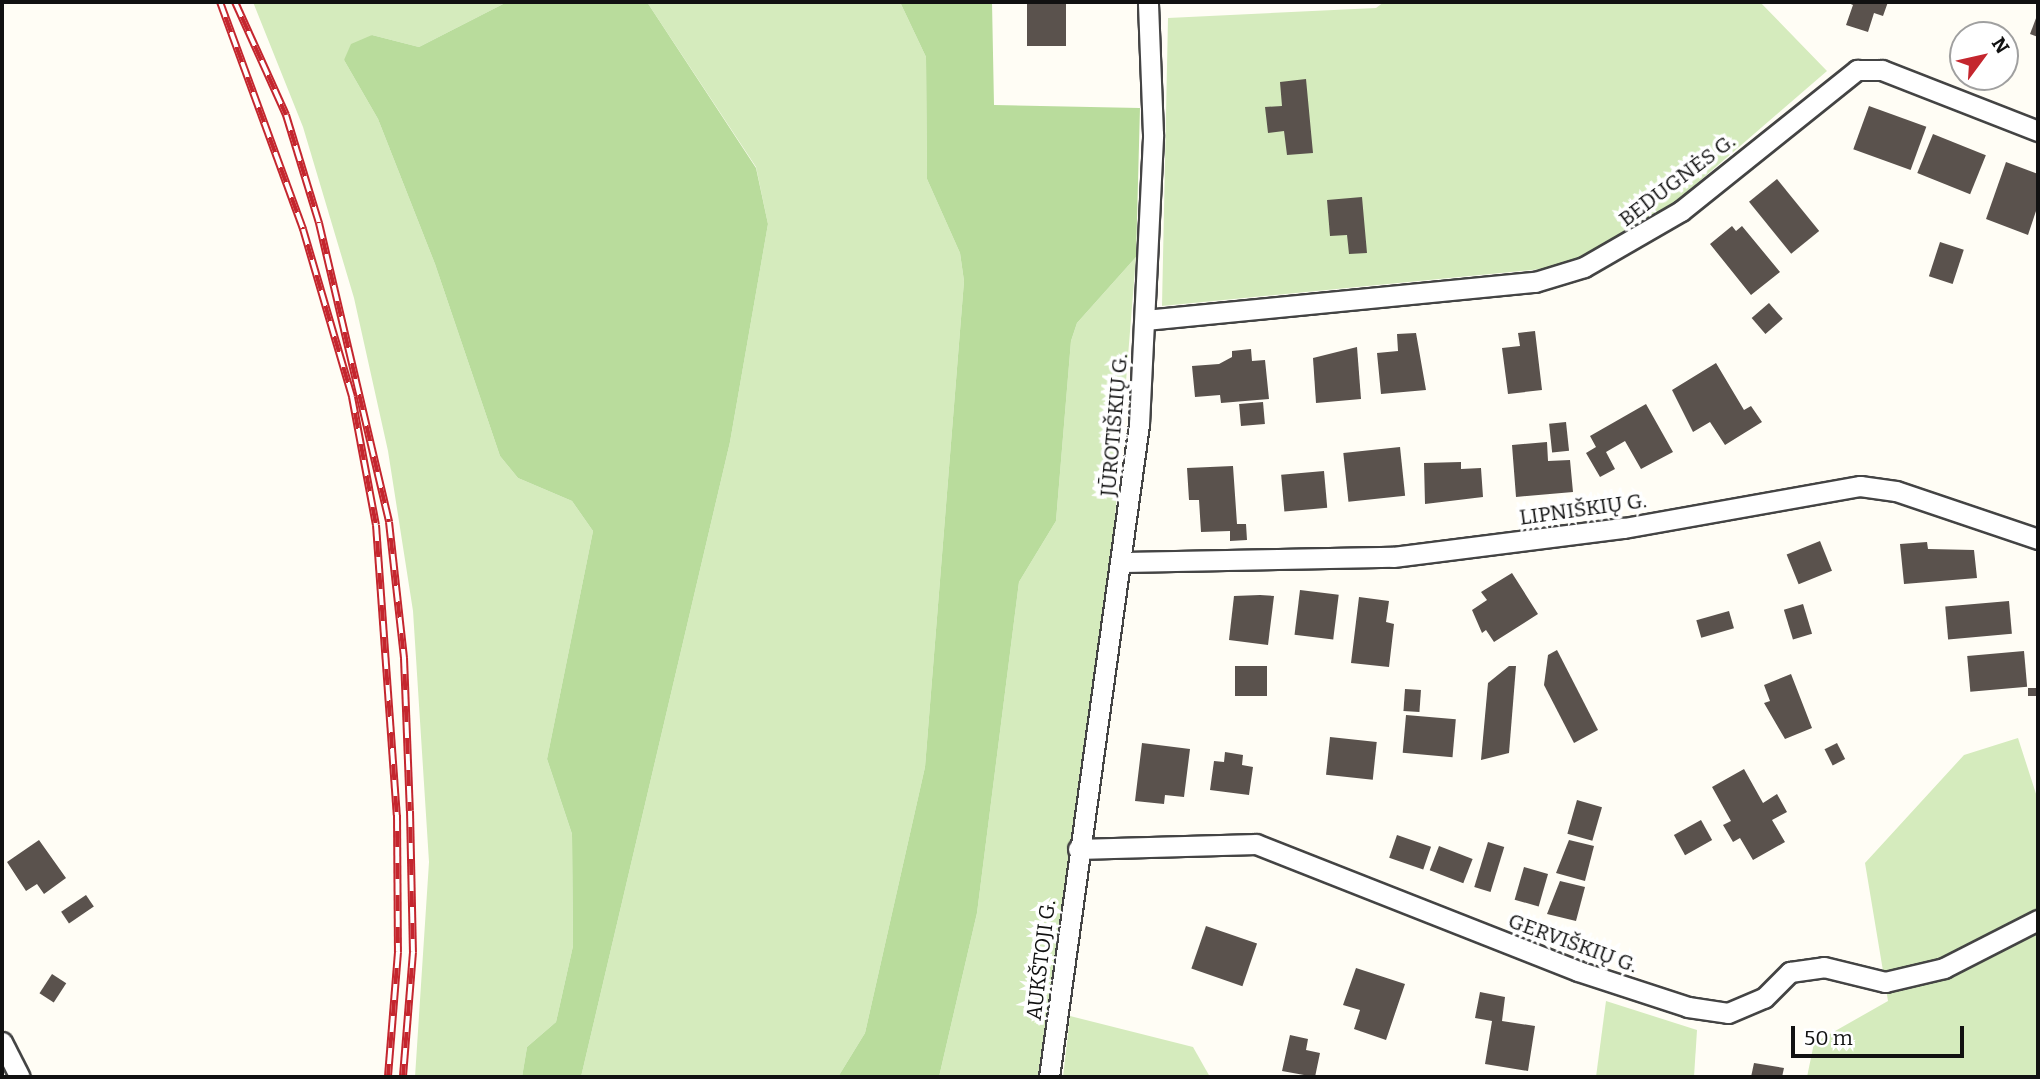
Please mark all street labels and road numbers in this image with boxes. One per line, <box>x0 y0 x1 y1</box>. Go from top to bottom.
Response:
street label: BEDUGNĖS G. <box>1614 128 1740 232</box>
street label: JŪROTIŠKIŲ G. <box>1095 352 1133 498</box>
street label: LIPNIŠKIŲ G. <box>1518 488 1648 530</box>
street label: AUKŠTOJI G. <box>1021 898 1061 1022</box>
street label: GERVIŠKIŲ G. <box>1505 908 1641 978</box>

